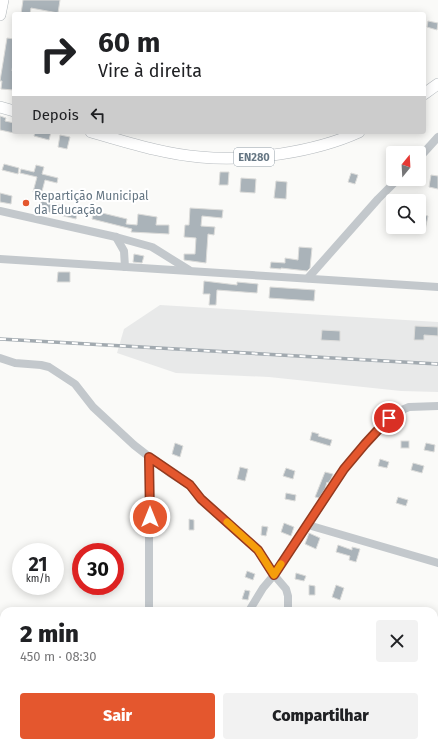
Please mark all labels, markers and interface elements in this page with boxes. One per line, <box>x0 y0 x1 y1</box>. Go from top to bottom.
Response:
text: 60 m <box>98 26 160 59</box>
icon: right <box>32 28 84 80</box>
text: Vire à direita <box>98 60 202 82</box>
icon: left <box>87 104 109 126</box>
text: Depois <box>32 106 79 124</box>
north arrow <box>386 146 426 186</box>
map controls <box>386 146 426 234</box>
road number: EN280 <box>234 148 274 166</box>
place label: Repartição Municipal da Educação <box>34 189 149 217</box>
button: search <box>386 194 426 234</box>
marker: Repartição Municipal da Educação <box>21 198 31 208</box>
pin <box>372 401 406 435</box>
icon: arrive <box>378 407 400 429</box>
position arrow <box>129 496 171 538</box>
speed limit sign: 30 <box>72 543 124 595</box>
text: 21 <box>28 552 48 576</box>
text: km/h <box>26 573 50 585</box>
text: 2 min <box>20 620 79 648</box>
button: close <box>376 620 418 662</box>
text: 450 m · 08:30 <box>20 649 97 664</box>
button: Sair <box>20 693 215 739</box>
button: Compartilhar <box>223 693 418 739</box>

